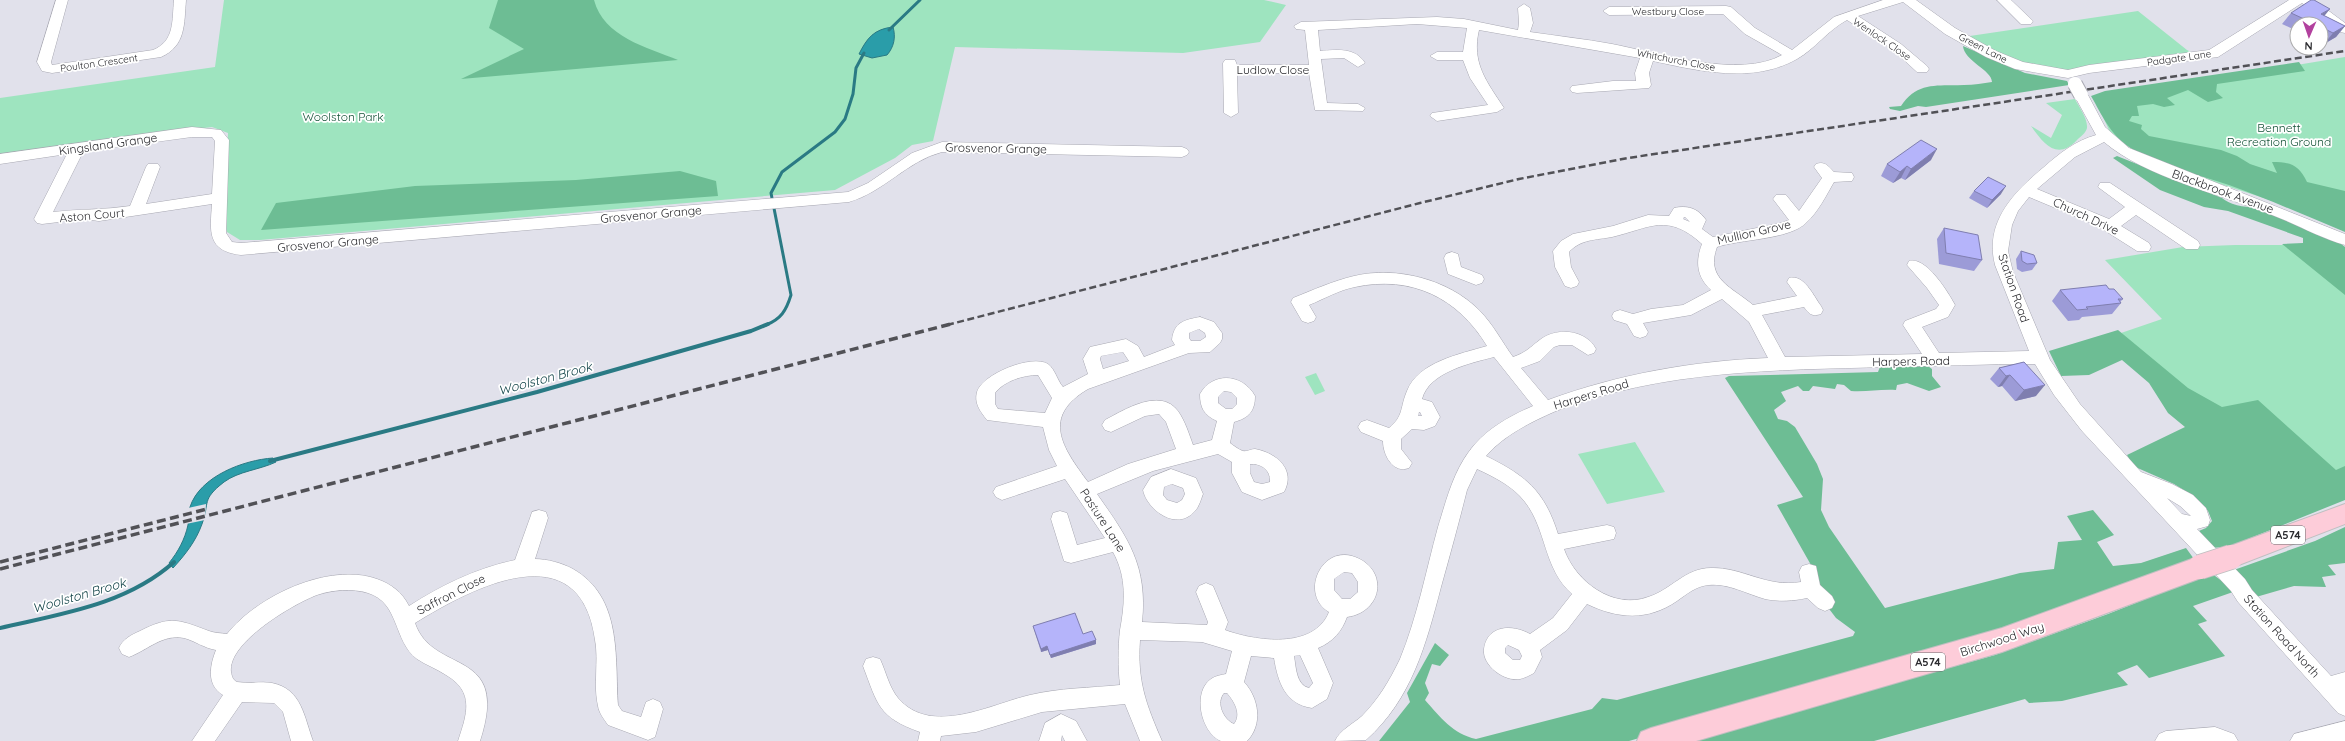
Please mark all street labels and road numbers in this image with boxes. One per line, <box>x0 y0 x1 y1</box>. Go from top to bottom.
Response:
street label: Westbury Close <box>1632 5 1705 18</box>
street label: Wenlock Close <box>1850 15 1914 63</box>
street label: Green Lane <box>1956 30 2010 66</box>
street label: Whitchurch Close <box>1636 46 1717 74</box>
street label: Padgate Lane <box>2146 47 2212 69</box>
street label: Poulton Crescent <box>59 51 139 75</box>
street label: Ludlow Close <box>1237 62 1310 77</box>
street label: Kingsland Grange <box>58 130 158 158</box>
street label: Grosvenor Grange <box>945 140 1047 156</box>
street label: Blackbrook Avenue <box>2170 166 2276 216</box>
street label: Church Drive <box>2051 194 2122 238</box>
street label: Grosvenor Grange <box>600 202 703 226</box>
street label: Aston Court <box>59 205 125 225</box>
street label: Mullion Grove <box>1716 216 1793 248</box>
street label: Grosvenor Grange <box>277 231 380 255</box>
street label: Station Road <box>1995 252 2033 324</box>
street label: Harpers Road <box>1872 353 1950 369</box>
street label: Harpers Road <box>1552 375 1630 413</box>
street label: Pasture Lane <box>1077 485 1129 555</box>
road number: A574 <box>2271 526 2305 544</box>
street label: Saffron Close <box>414 570 488 618</box>
street label: Station Road North <box>2241 591 2323 681</box>
street label: Birchwood Way <box>1958 618 2046 660</box>
road number: A574 <box>1911 653 1945 671</box>

